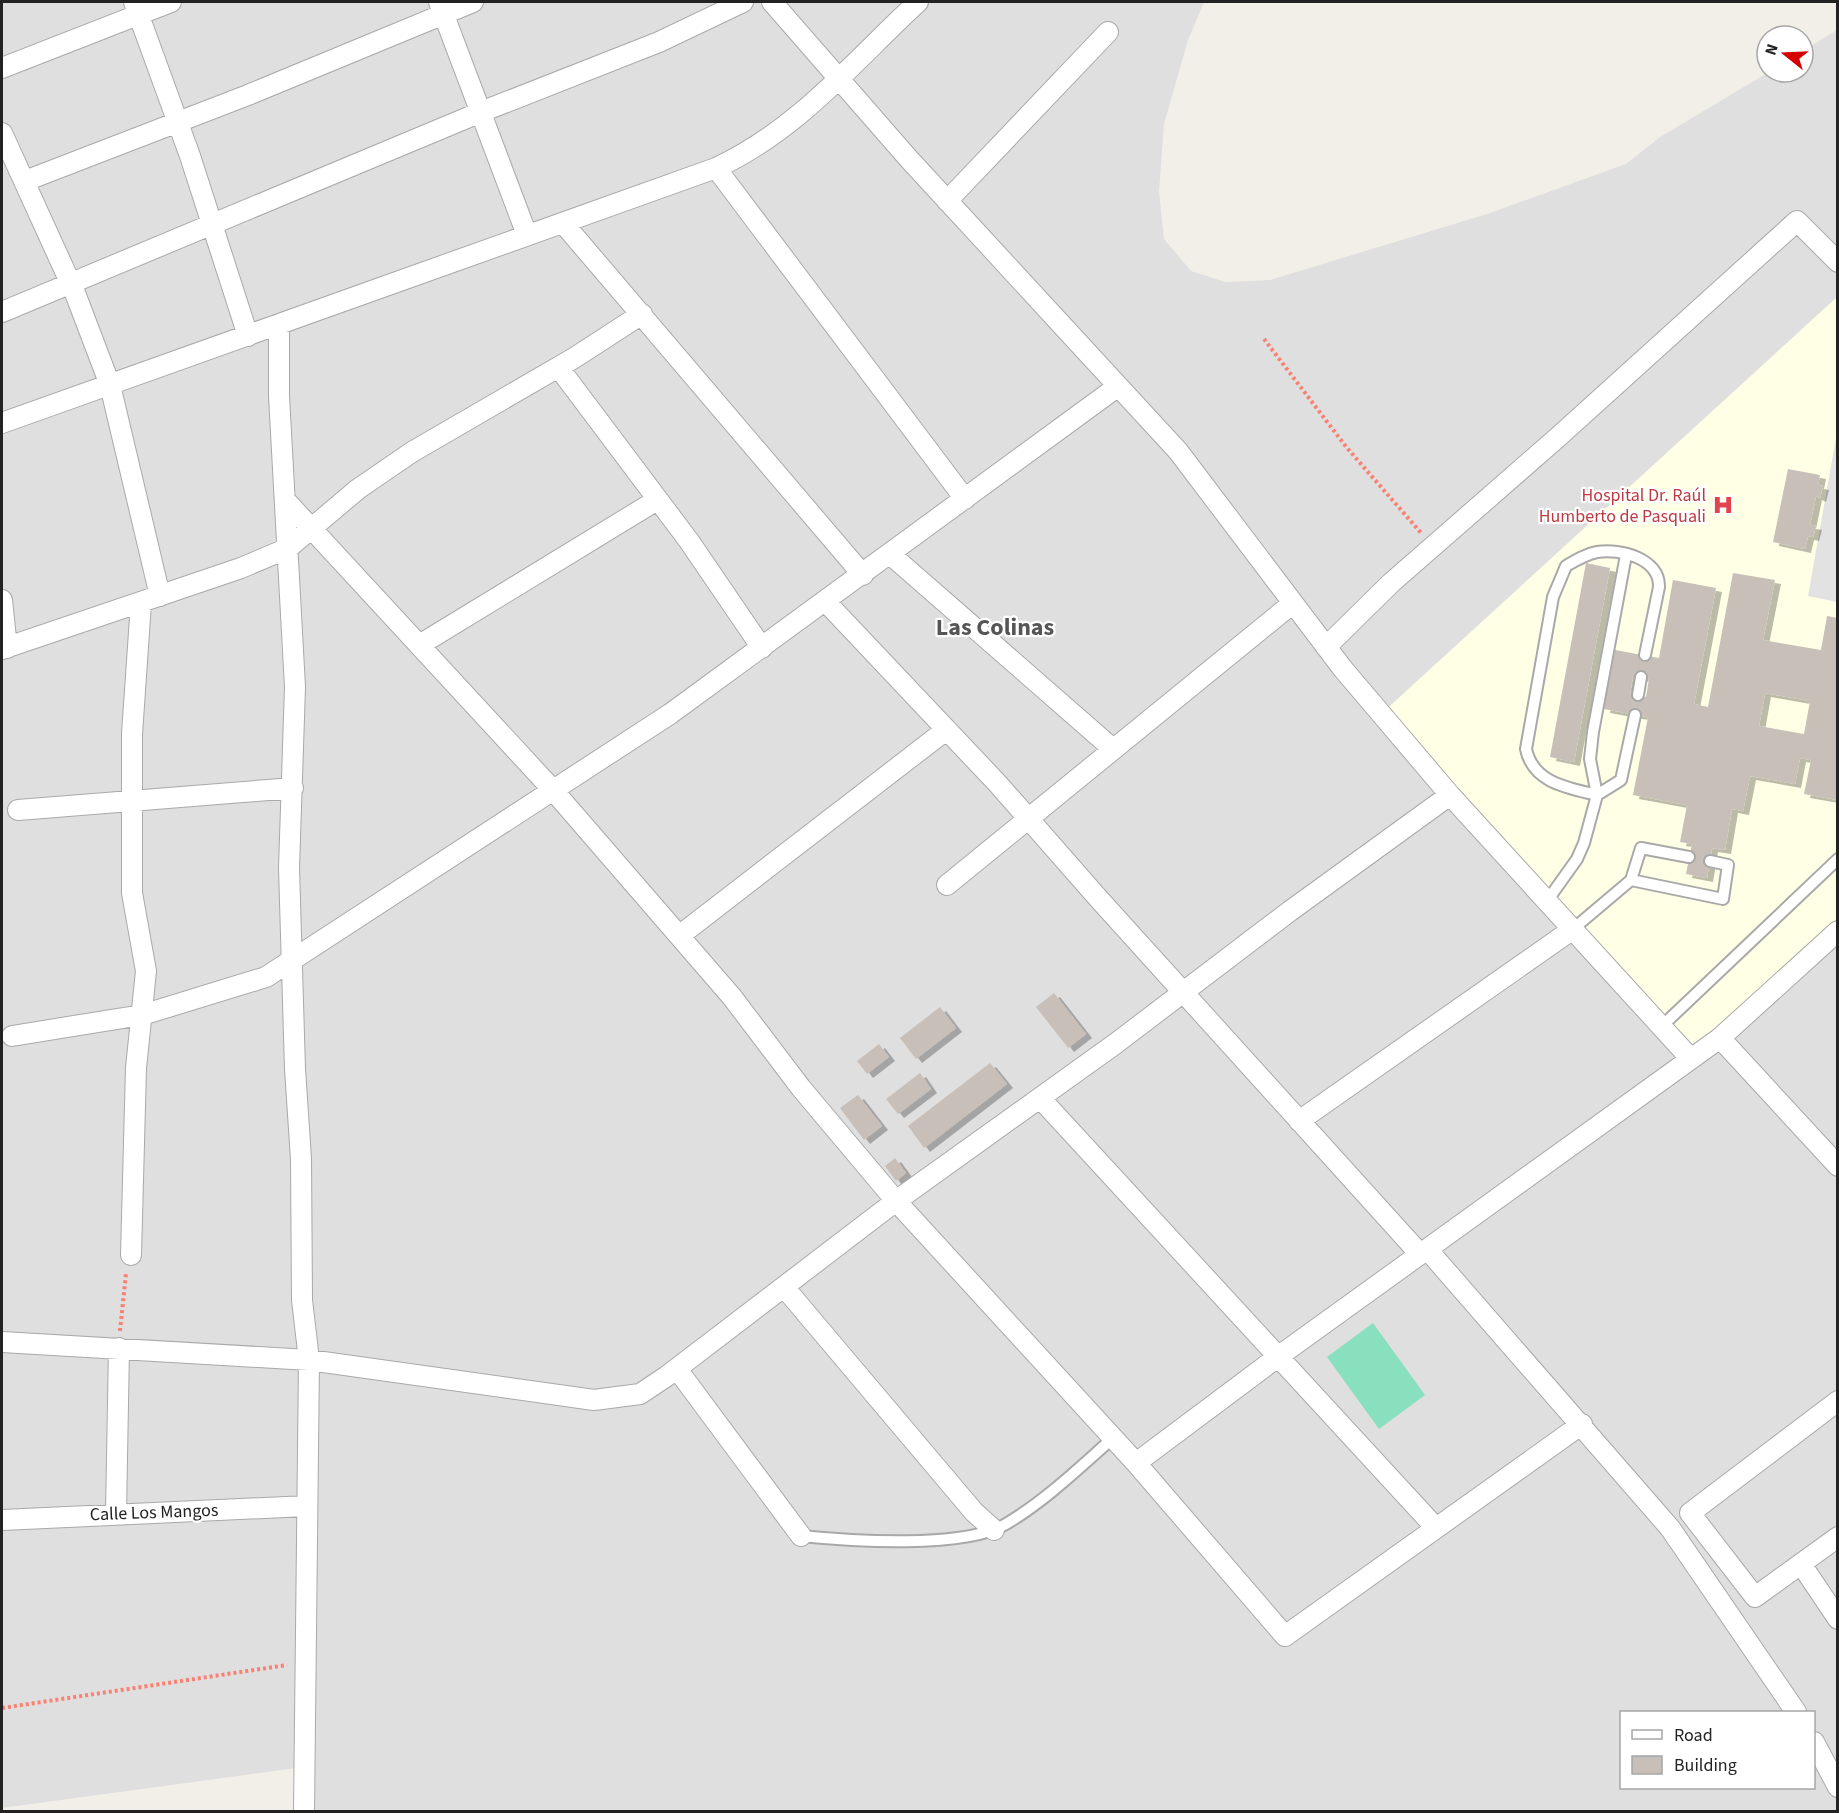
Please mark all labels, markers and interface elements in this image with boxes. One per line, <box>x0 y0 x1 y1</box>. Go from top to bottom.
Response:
north arrow <box>1755 24 1815 84</box>
text: N <box>1760 41 1784 58</box>
place label: Hospital Dr. Raúl Humberto de Pasquali <box>1539 483 1706 529</box>
hospital icon: Hospital Dr. Raúl Humberto de Pasquali <box>1711 493 1735 517</box>
district label: Las Colinas <box>936 610 1054 645</box>
street label: Calle Los Mangos <box>89 1498 219 1527</box>
legend <box>1620 1711 1815 1789</box>
text: Road <box>1674 1723 1713 1748</box>
text: Building <box>1674 1753 1737 1778</box>

